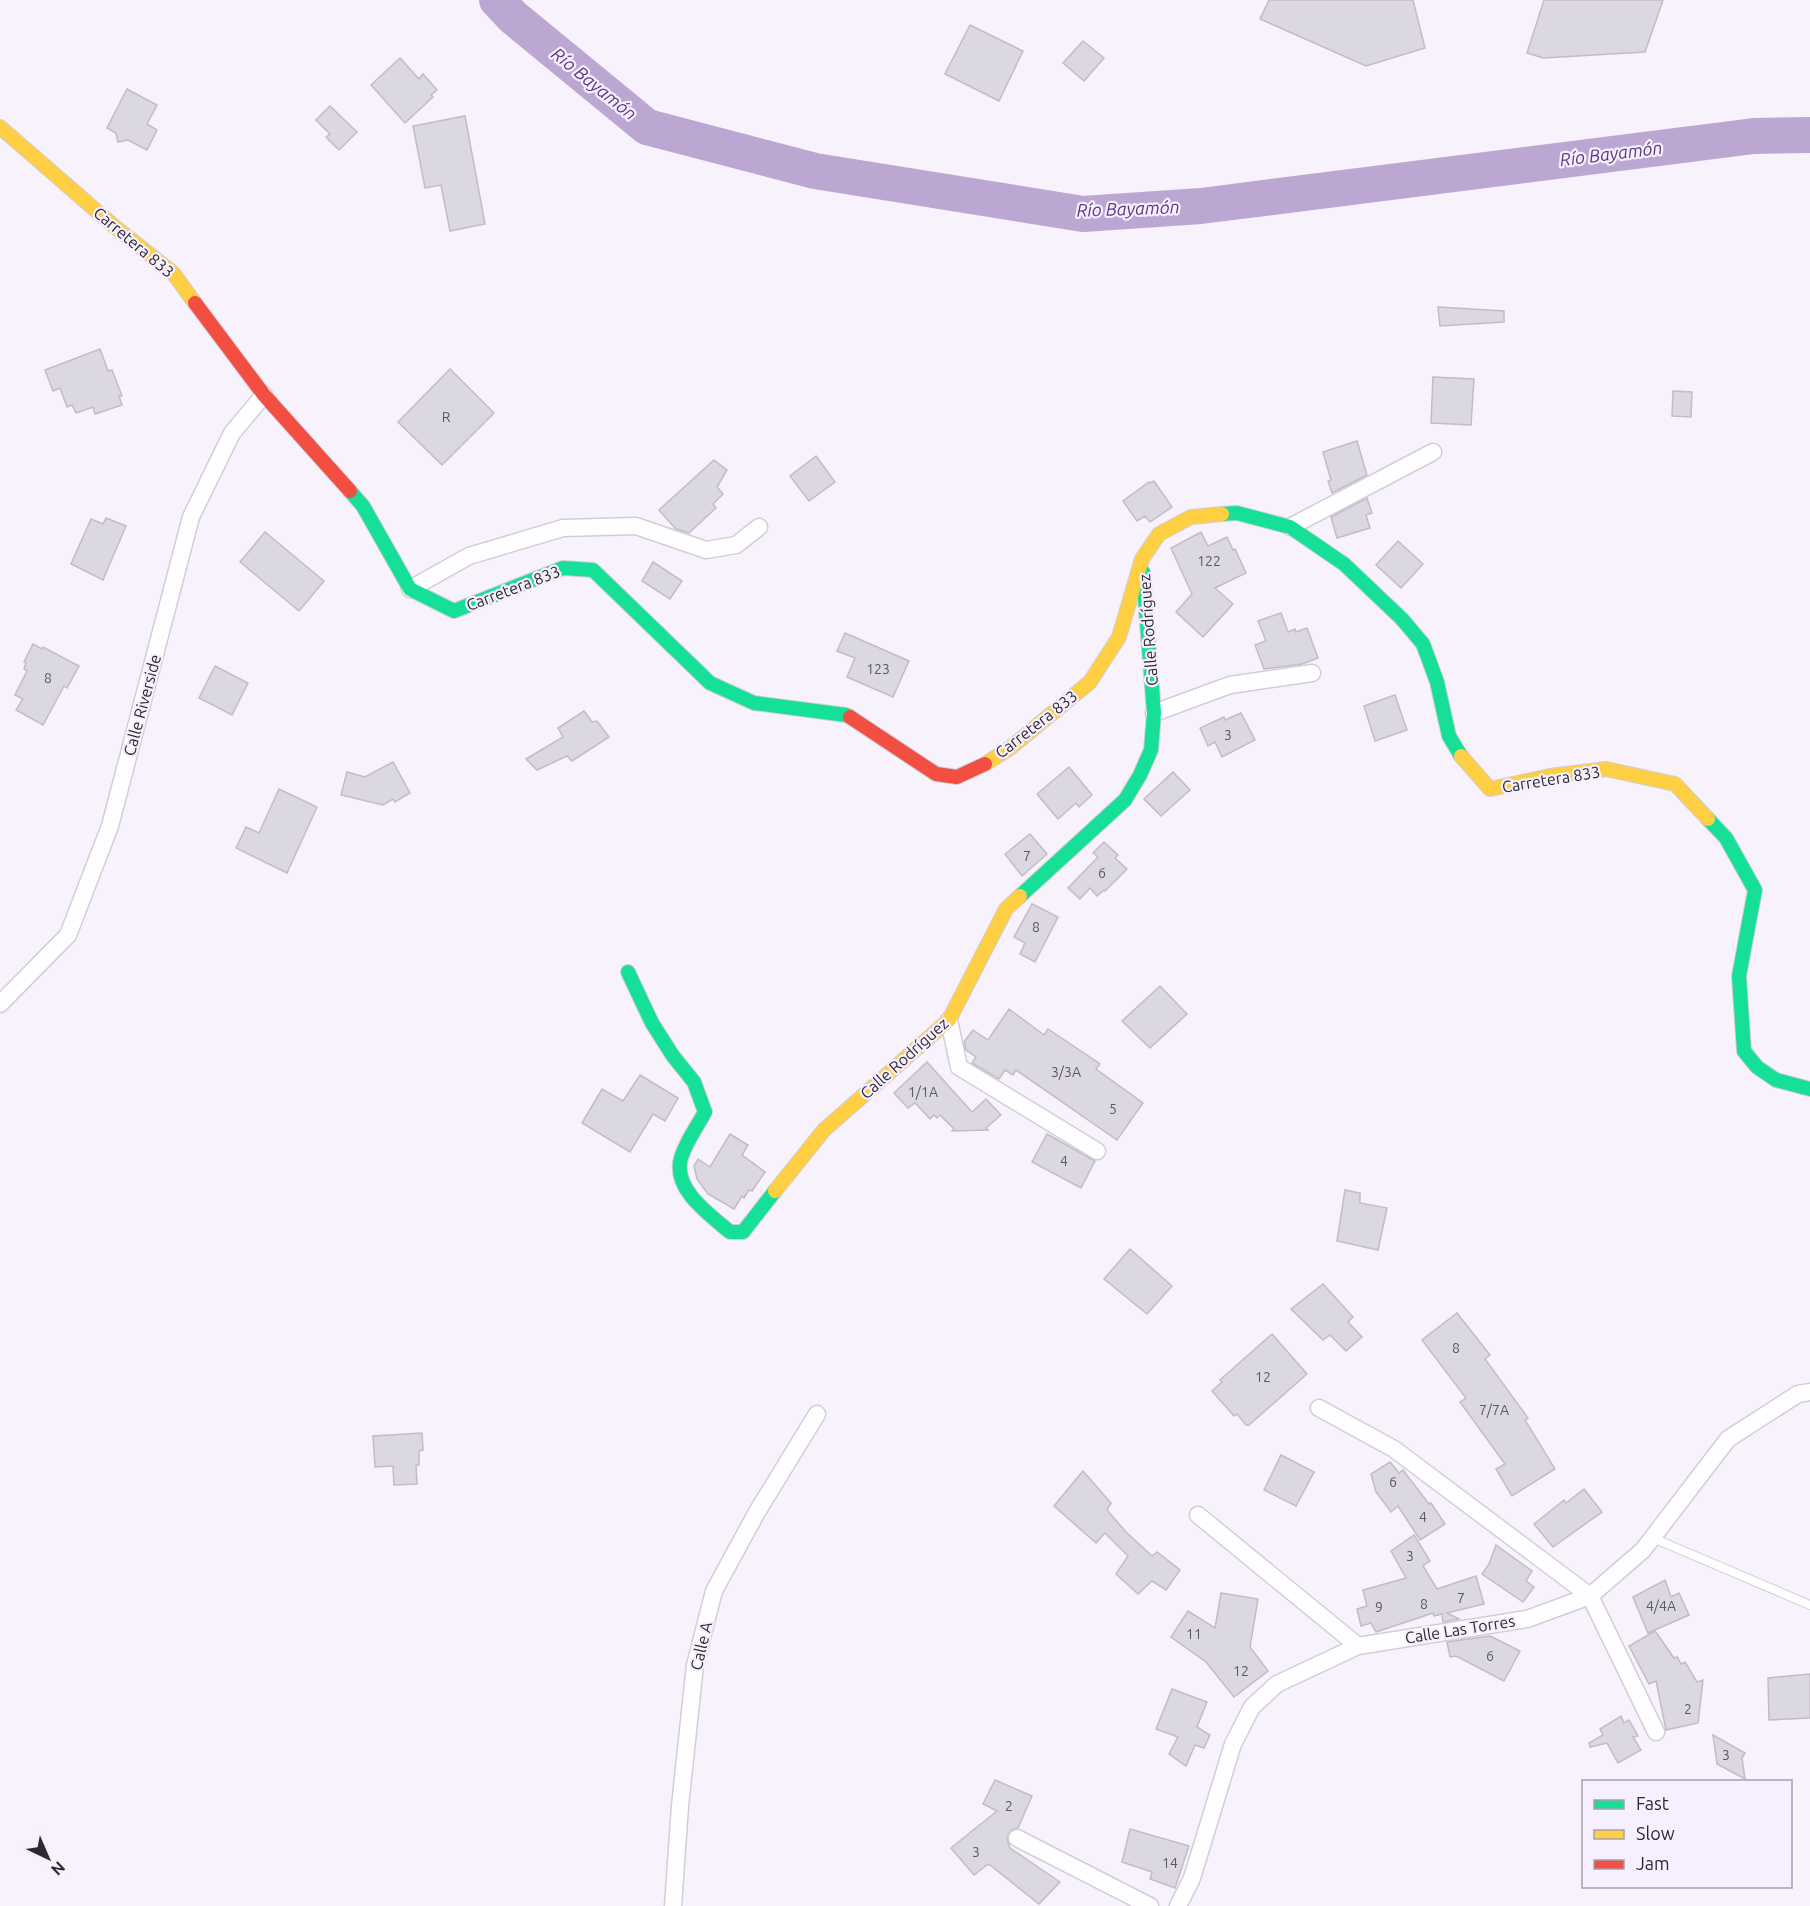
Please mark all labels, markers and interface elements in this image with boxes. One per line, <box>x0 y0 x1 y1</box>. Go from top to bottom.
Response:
water label: Río Bayamón <box>548 43 641 123</box>
water label: Río Bayamón <box>1558 137 1663 169</box>
water label: Río Bayamón <box>1076 196 1180 220</box>
street label: Carretera 833 <box>90 203 178 281</box>
house number: R <box>442 409 451 425</box>
house number: 122 <box>1197 553 1221 569</box>
street label: Carretera 833 <box>464 562 562 614</box>
street label: Calle Rodríguez <box>1135 573 1161 687</box>
street label: Calle Riverside <box>120 652 164 758</box>
house number: 123 <box>866 661 890 677</box>
house number: 8 <box>44 670 52 686</box>
street label: Carretera 833 <box>991 686 1081 762</box>
house number: 3 <box>1224 727 1232 743</box>
street label: Carretera 833 <box>1501 762 1601 796</box>
house number: 7 <box>1023 848 1031 864</box>
house number: 6 <box>1098 865 1106 881</box>
house number: 8 <box>1032 919 1040 935</box>
street label: Calle Rodríguez <box>856 1014 952 1102</box>
house number: 3/3A <box>1051 1064 1081 1080</box>
house number: 1/1A <box>908 1084 938 1100</box>
house number: 5 <box>1109 1101 1117 1117</box>
house number: 4 <box>1060 1153 1068 1169</box>
house number: 8 <box>1452 1340 1460 1356</box>
house number: 12 <box>1255 1369 1271 1385</box>
house number: 7/7A <box>1479 1402 1509 1418</box>
house number: 6 <box>1389 1474 1397 1490</box>
house number: 4 <box>1419 1509 1427 1525</box>
house number: 3 <box>1406 1548 1414 1564</box>
house number: 7 <box>1457 1590 1465 1606</box>
house number: 8 <box>1420 1596 1428 1612</box>
house number: 4/4A <box>1646 1598 1676 1614</box>
house number: 9 <box>1375 1599 1383 1615</box>
street label: Calle Las Torres <box>1404 1611 1516 1647</box>
street label: Calle A <box>687 1619 715 1672</box>
house number: 11 <box>1186 1626 1202 1642</box>
house number: 6 <box>1486 1648 1494 1664</box>
house number: 12 <box>1233 1663 1249 1679</box>
house number: 2 <box>1684 1701 1692 1717</box>
house number: 3 <box>1722 1747 1730 1763</box>
legend <box>1582 1780 1792 1888</box>
text: Fast <box>1636 1793 1669 1813</box>
house number: 2 <box>1005 1798 1013 1814</box>
text: Slow <box>1636 1823 1675 1843</box>
north arrow <box>18 1828 78 1888</box>
house number: 3 <box>972 1844 980 1860</box>
text: Jam <box>1636 1853 1670 1873</box>
house number: 14 <box>1162 1855 1178 1871</box>
text: N <box>48 1858 69 1879</box>

